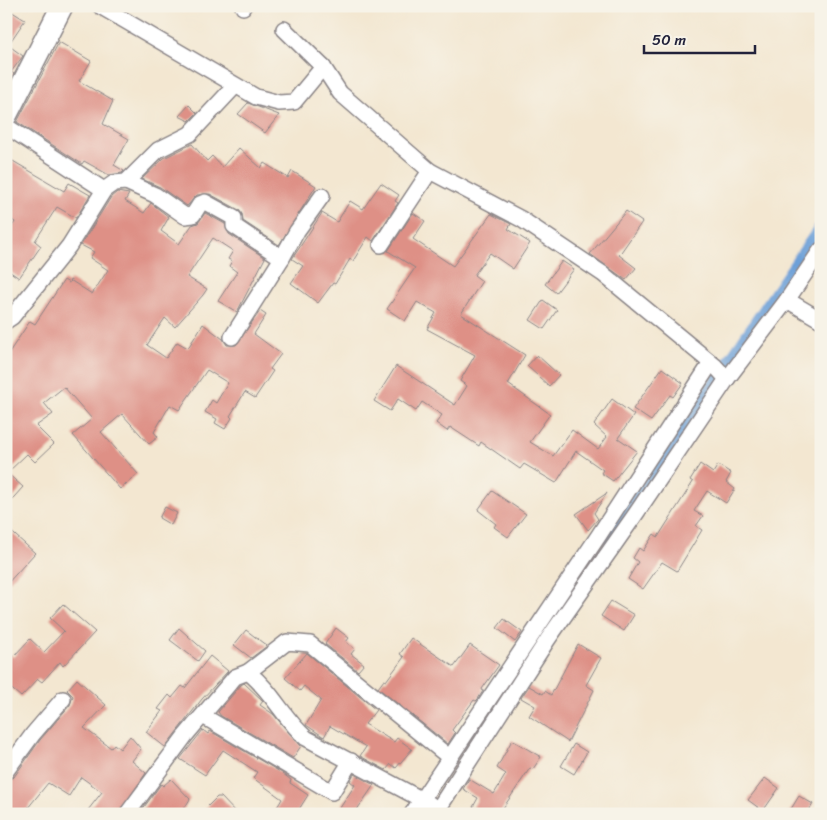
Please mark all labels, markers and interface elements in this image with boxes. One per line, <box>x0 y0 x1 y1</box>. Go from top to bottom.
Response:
scale bar <box>644 22 756 54</box>
text: 50 m <box>652 27 687 53</box>

